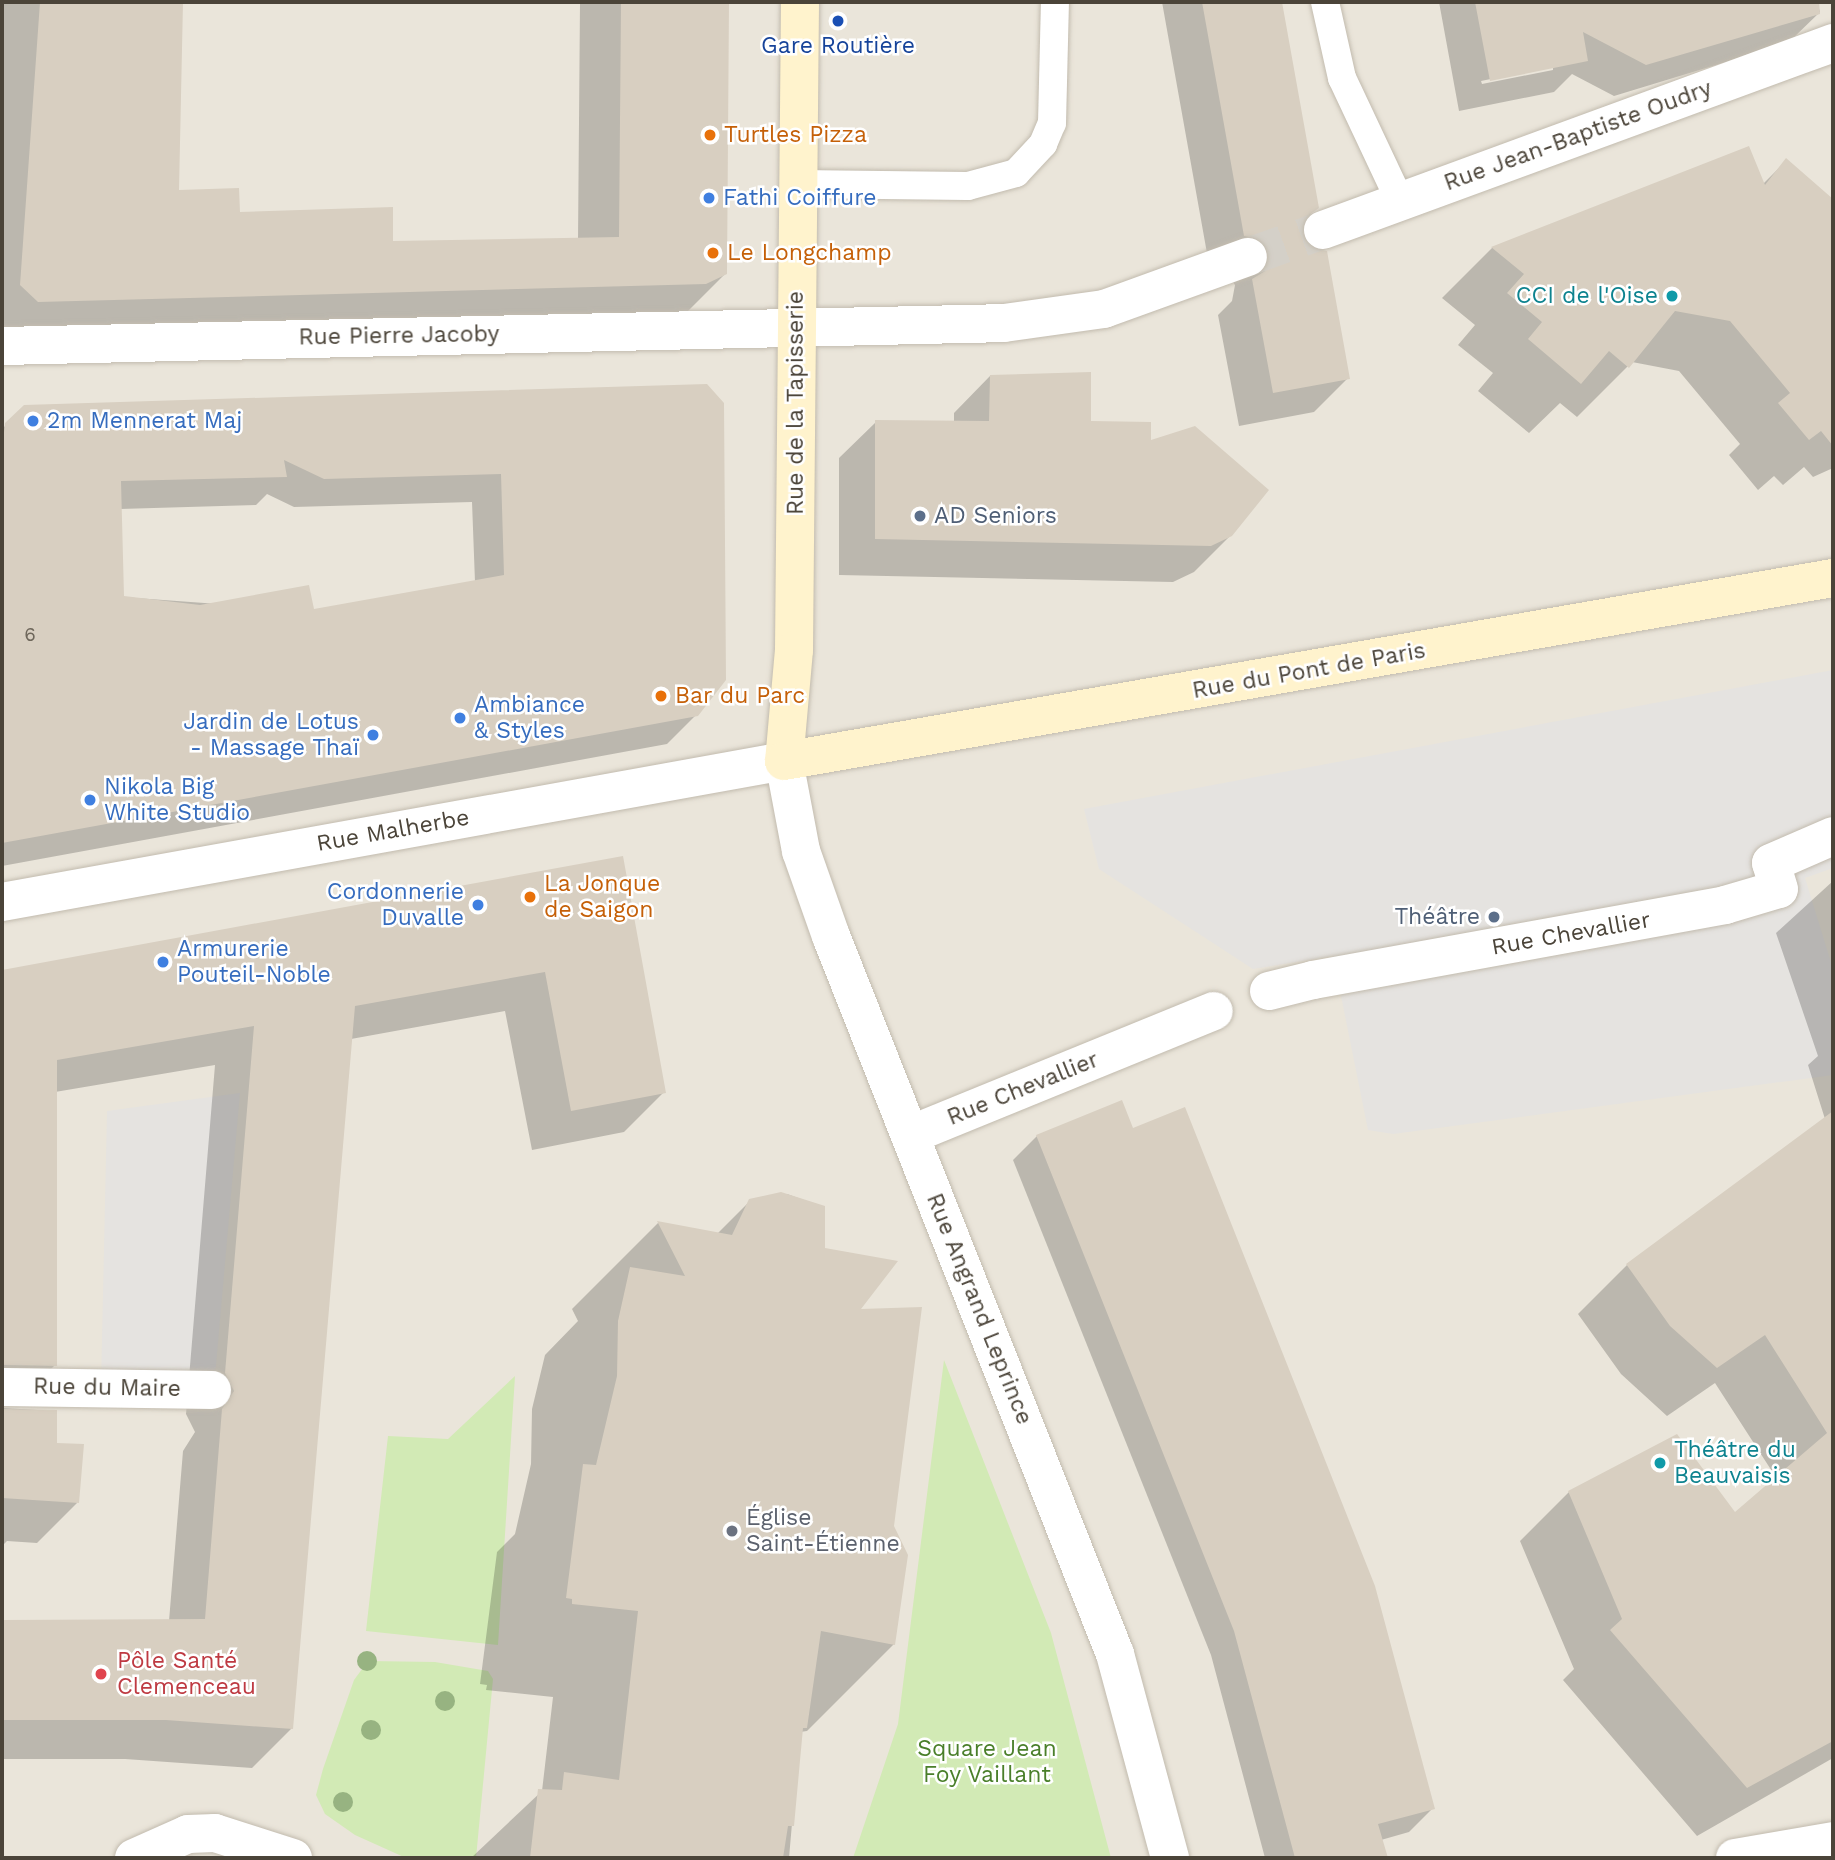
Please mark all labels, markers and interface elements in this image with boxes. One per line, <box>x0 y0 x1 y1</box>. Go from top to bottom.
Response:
marker: Gare Routière <box>830 13 846 29</box>
place label: Gare Routière <box>761 32 915 60</box>
street label: Rue Jean-Baptiste Oudry <box>1440 75 1716 197</box>
place label: Turtles Pizza <box>724 121 867 149</box>
marker: Turtles Pizza <box>702 127 718 143</box>
place label: Fathi Coiffure <box>723 184 877 212</box>
marker: Fathi Coiffure <box>701 190 717 206</box>
place label: Le Longchamp <box>727 239 892 267</box>
marker: Le Longchamp <box>705 245 721 261</box>
place label: CCI de l'Oise <box>1516 282 1658 310</box>
marker: CCI de l'Oise <box>1664 288 1680 304</box>
street label: Rue de la Tapisserie <box>782 290 810 516</box>
street label: Rue Pierre Jacoby <box>298 320 500 352</box>
place label: 2m Mennerat Maj <box>47 407 242 435</box>
marker: 2m Mennerat Maj <box>25 413 41 429</box>
place label: AD Seniors <box>934 502 1057 530</box>
marker: AD Seniors <box>912 508 928 524</box>
house number: 6 <box>24 624 36 646</box>
street label: Rue du Pont de Paris <box>1190 637 1428 705</box>
place label: Bar du Parc <box>675 682 806 710</box>
marker: Bar du Parc <box>653 688 669 704</box>
place label: Ambiance & Styles <box>474 691 585 745</box>
place label: Jardin de Lotus - Massage Thaï <box>183 708 359 762</box>
marker: Ambiance & Styles <box>452 710 468 726</box>
marker: Jardin de Lotus - Massage Thaï <box>365 727 381 743</box>
place label: Nikola Big White Studio <box>104 773 250 827</box>
marker: Nikola Big White Studio <box>82 792 98 808</box>
street label: Rue Malherbe <box>315 804 471 858</box>
place label: La Jonque de Saigon <box>544 870 661 924</box>
place label: Cordonnerie Duvalle <box>327 878 464 932</box>
marker: La Jonque de Saigon <box>522 889 538 905</box>
marker: Cordonnerie Duvalle <box>470 897 486 913</box>
place label: Théâtre <box>1395 903 1480 931</box>
street label: Rue Chevallier <box>1489 906 1653 962</box>
marker: Théâtre <box>1486 909 1502 925</box>
place label: Armurerie Pouteil-Noble <box>177 935 331 989</box>
marker: Armurerie Pouteil-Noble <box>155 954 171 970</box>
street label: Rue Chevallier <box>943 1046 1103 1132</box>
street label: Rue Angrand Leprince <box>920 1189 1038 1429</box>
street label: Rue du Maire <box>33 1373 181 1403</box>
place label: Théâtre du Beauvaisis <box>1674 1436 1796 1490</box>
marker: Théâtre du Beauvaisis <box>1652 1455 1668 1471</box>
place label: Église Saint-Étienne <box>746 1504 900 1558</box>
marker: Église Saint-Étienne <box>724 1523 740 1539</box>
place label: Pôle Santé Clemenceau <box>117 1647 256 1701</box>
marker: Pôle Santé Clemenceau <box>91 1664 111 1684</box>
park label: Square Jean Foy Vaillant <box>917 1735 1057 1789</box>

